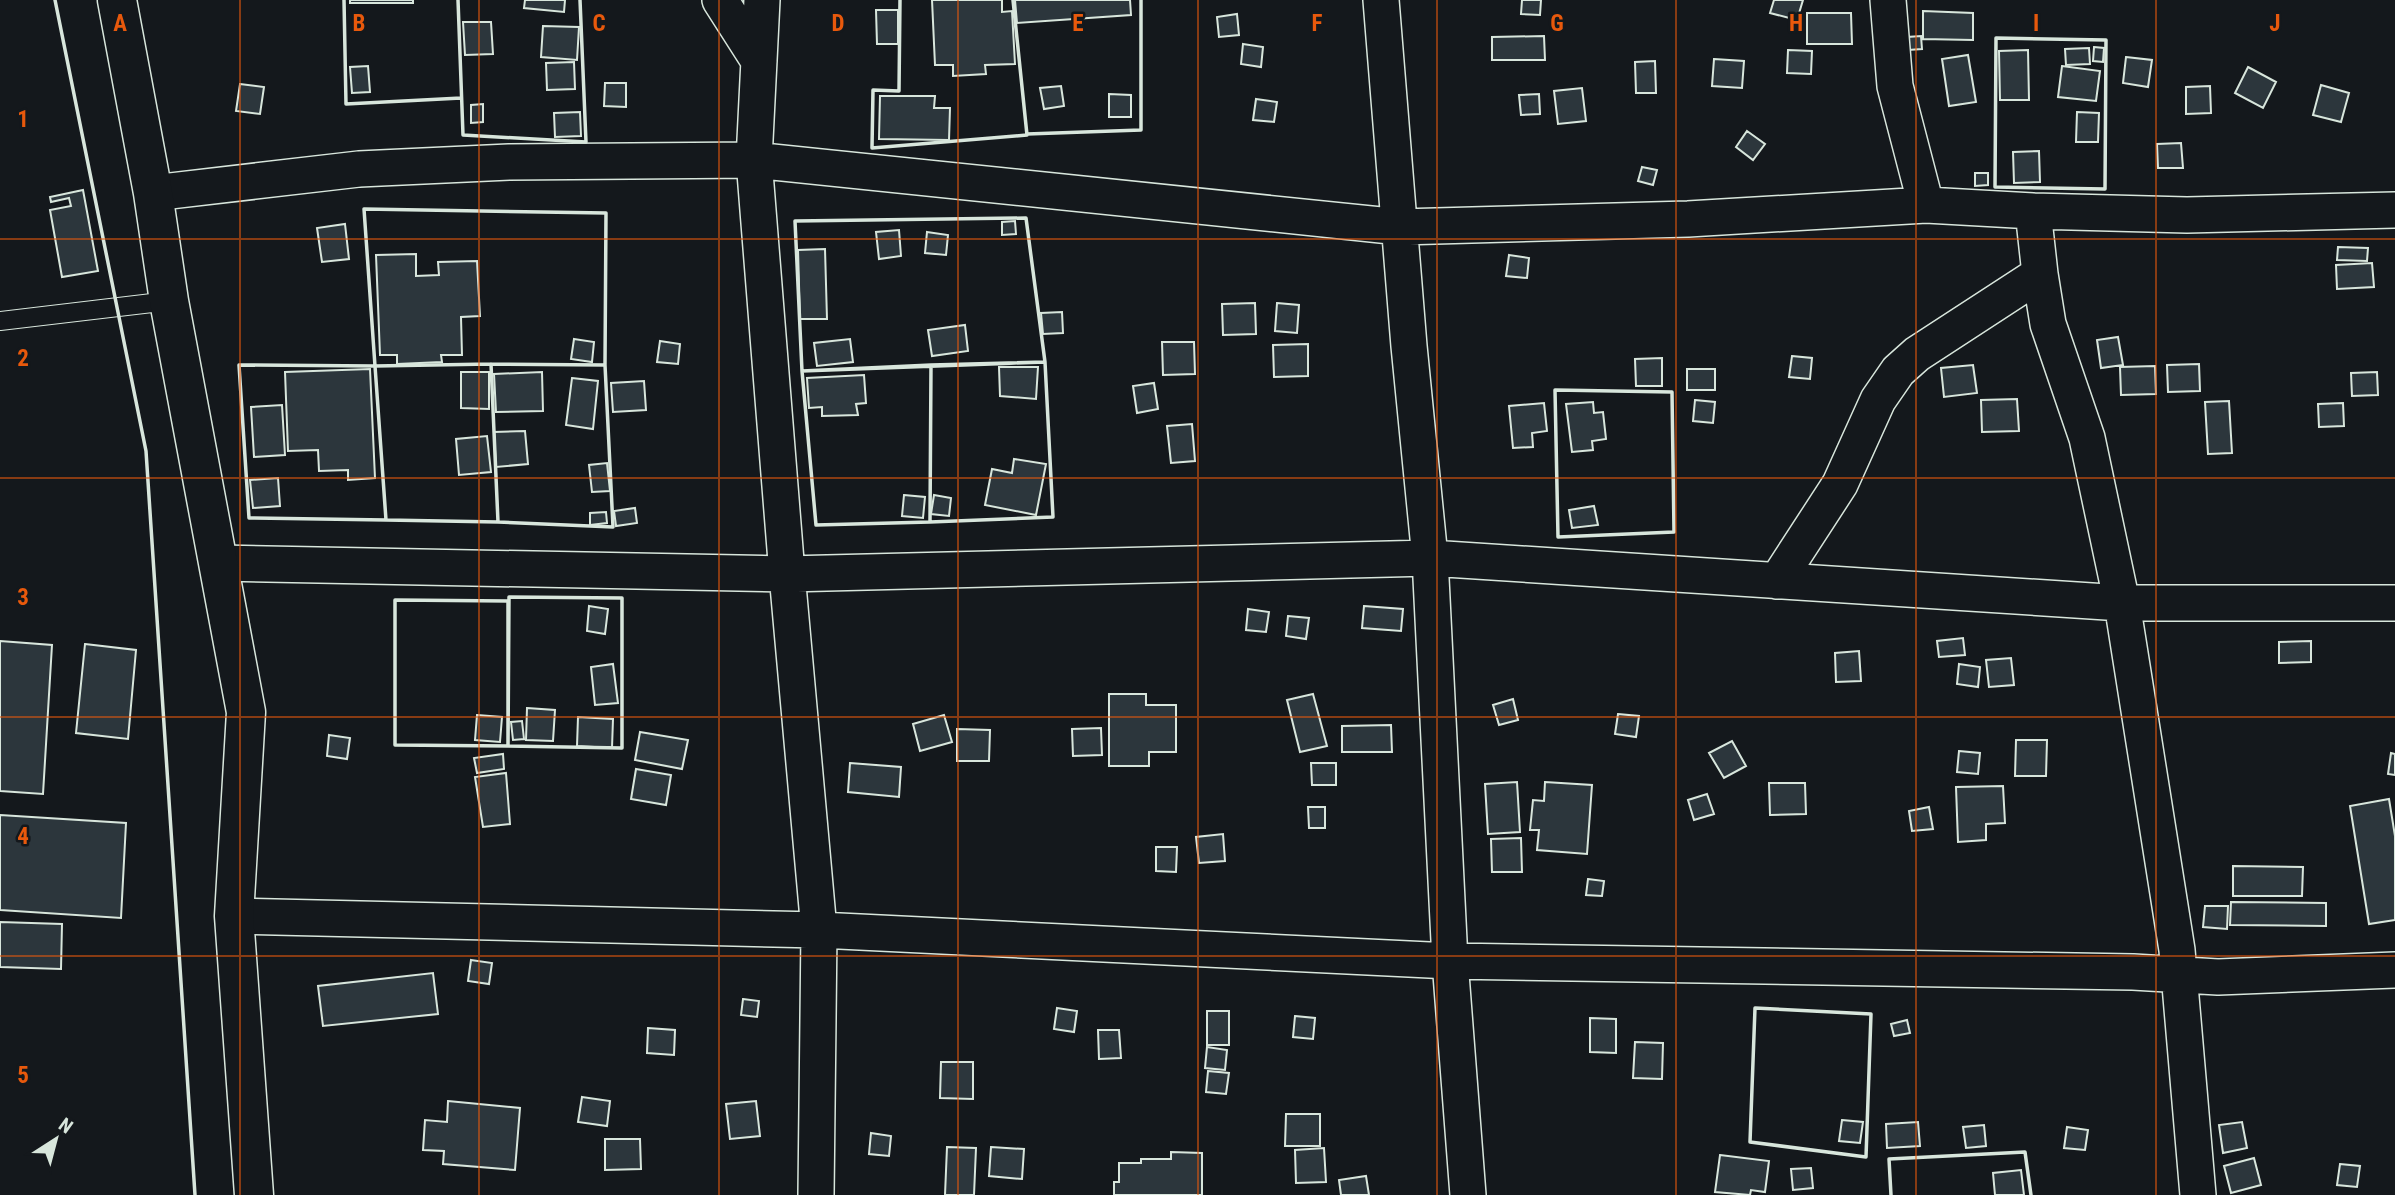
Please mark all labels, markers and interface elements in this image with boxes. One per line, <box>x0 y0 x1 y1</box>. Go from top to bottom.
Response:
text: A <box>113 10 127 37</box>
text: B <box>353 10 365 37</box>
text: C <box>592 10 606 37</box>
text: D <box>832 10 845 37</box>
text: E <box>1072 10 1084 37</box>
text: F <box>1312 10 1323 37</box>
text: G <box>1550 10 1564 37</box>
text: H <box>1789 10 1803 37</box>
text: I <box>2033 10 2039 37</box>
text: J <box>2269 10 2281 37</box>
text: 1 <box>17 106 29 133</box>
text: 2 <box>17 345 29 372</box>
text: 3 <box>17 584 29 611</box>
text: 4 <box>17 823 29 850</box>
text: 5 <box>17 1062 29 1089</box>
north arrow <box>21 1104 91 1174</box>
text: N <box>54 1113 77 1138</box>

